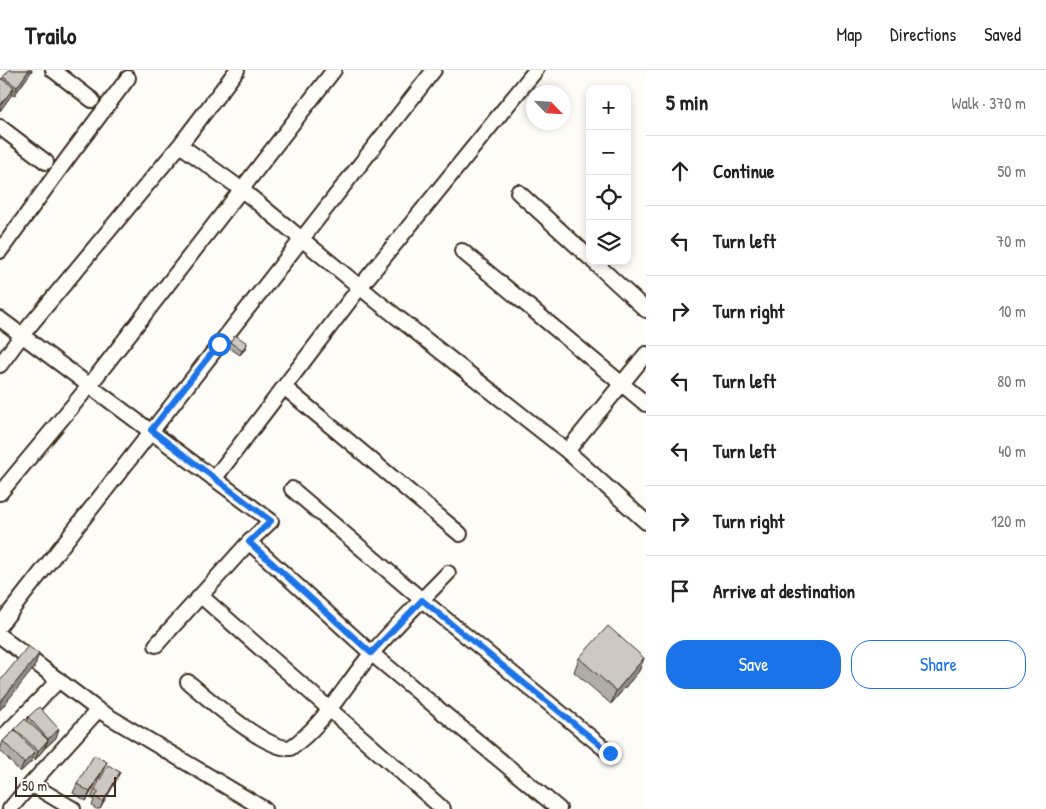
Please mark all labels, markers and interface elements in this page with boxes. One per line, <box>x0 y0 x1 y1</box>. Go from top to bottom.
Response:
text: Trailo <box>25 19 76 51</box>
text: Map <box>837 22 862 47</box>
text: Directions <box>890 22 956 47</box>
text: Saved <box>984 22 1021 47</box>
north arrow <box>526 85 571 130</box>
map controls <box>586 85 631 265</box>
button: + <box>586 85 631 130</box>
text: 5 min <box>666 88 708 117</box>
text: Walk · 370 m <box>952 92 1026 114</box>
button: − <box>586 130 631 175</box>
icon: ahead <box>666 157 694 185</box>
text: Continue <box>713 158 774 184</box>
text: 50 m <box>998 160 1026 182</box>
button: locate <box>586 175 631 220</box>
button: layers <box>586 220 631 265</box>
icon: left <box>666 227 694 255</box>
text: Turn left <box>713 228 776 254</box>
text: 70 m <box>996 230 1026 252</box>
icon: right <box>666 297 694 325</box>
text: Turn right <box>713 298 784 324</box>
text: 10 m <box>998 300 1026 322</box>
route start <box>208 333 231 356</box>
icon: left <box>666 367 694 395</box>
text: Turn left <box>713 368 776 394</box>
text: 80 m <box>997 370 1026 392</box>
icon: left <box>666 437 694 465</box>
text: Turn left <box>713 438 776 464</box>
text: 40 m <box>998 440 1026 462</box>
icon: right <box>666 507 694 535</box>
text: Turn right <box>713 508 784 534</box>
text: 120 m <box>991 510 1026 532</box>
icon: arrive <box>666 577 694 605</box>
text: Arrive at destination <box>713 578 855 604</box>
button: Save <box>666 640 841 689</box>
button: Share <box>851 640 1026 689</box>
route end <box>599 742 622 765</box>
scale bar <box>15 774 116 797</box>
text: 50 m <box>22 776 47 795</box>

